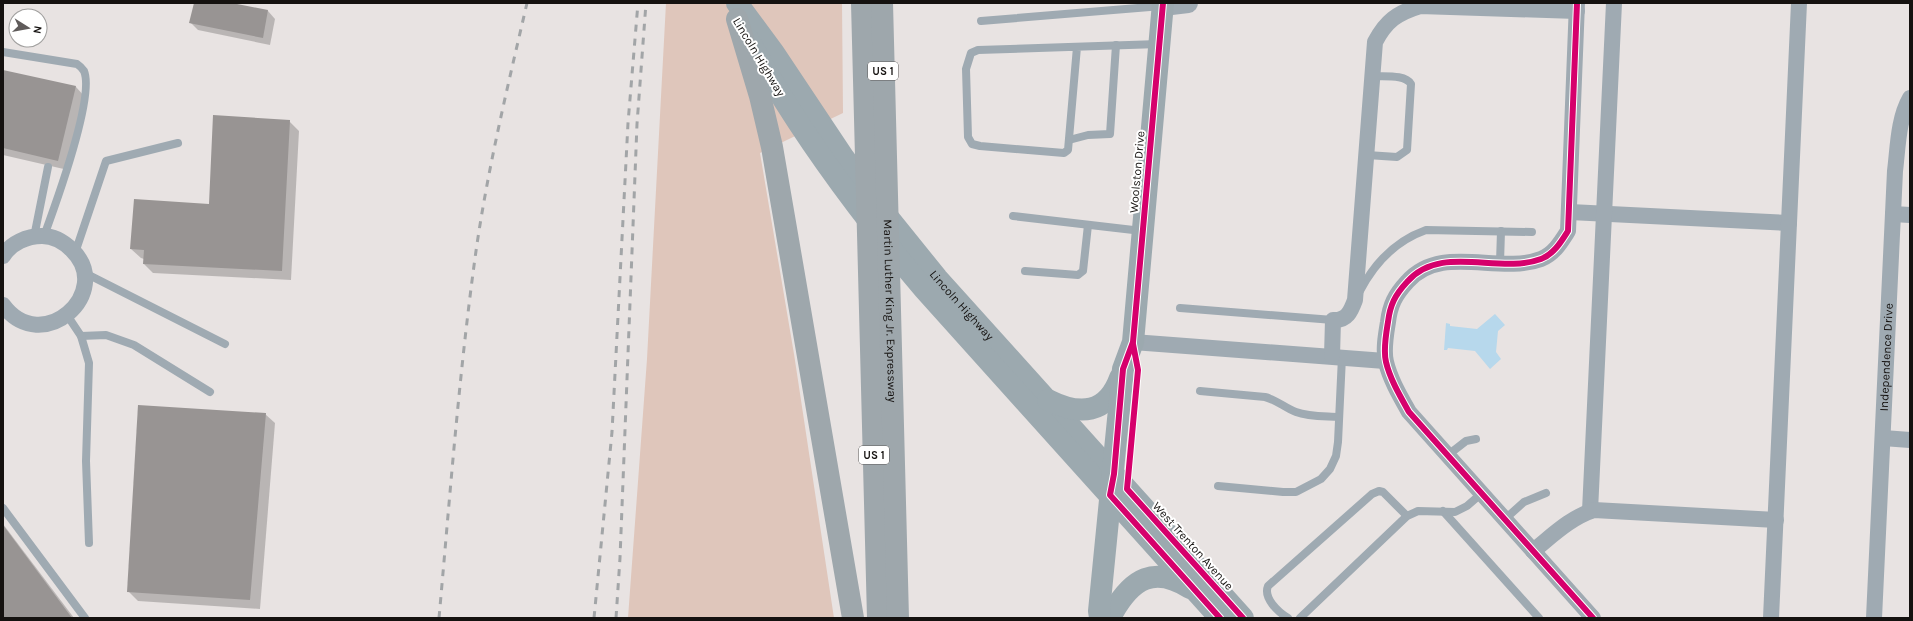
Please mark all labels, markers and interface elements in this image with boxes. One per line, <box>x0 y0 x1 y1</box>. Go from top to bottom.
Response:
north arrow <box>8 8 48 48</box>
street label: Lincoln Highway <box>730 15 788 99</box>
text: N <box>30 25 44 35</box>
road number: US 1 <box>868 62 898 80</box>
street label: Woolston Drive <box>1126 130 1148 214</box>
street label: Martin Luther King Jr. Expressway <box>881 219 899 403</box>
street label: Lincoln Highway <box>927 267 997 343</box>
street label: Independence Drive <box>1877 303 1896 412</box>
road number: US 1 <box>859 446 889 464</box>
street label: West Trenton Avenue <box>1150 499 1236 593</box>

